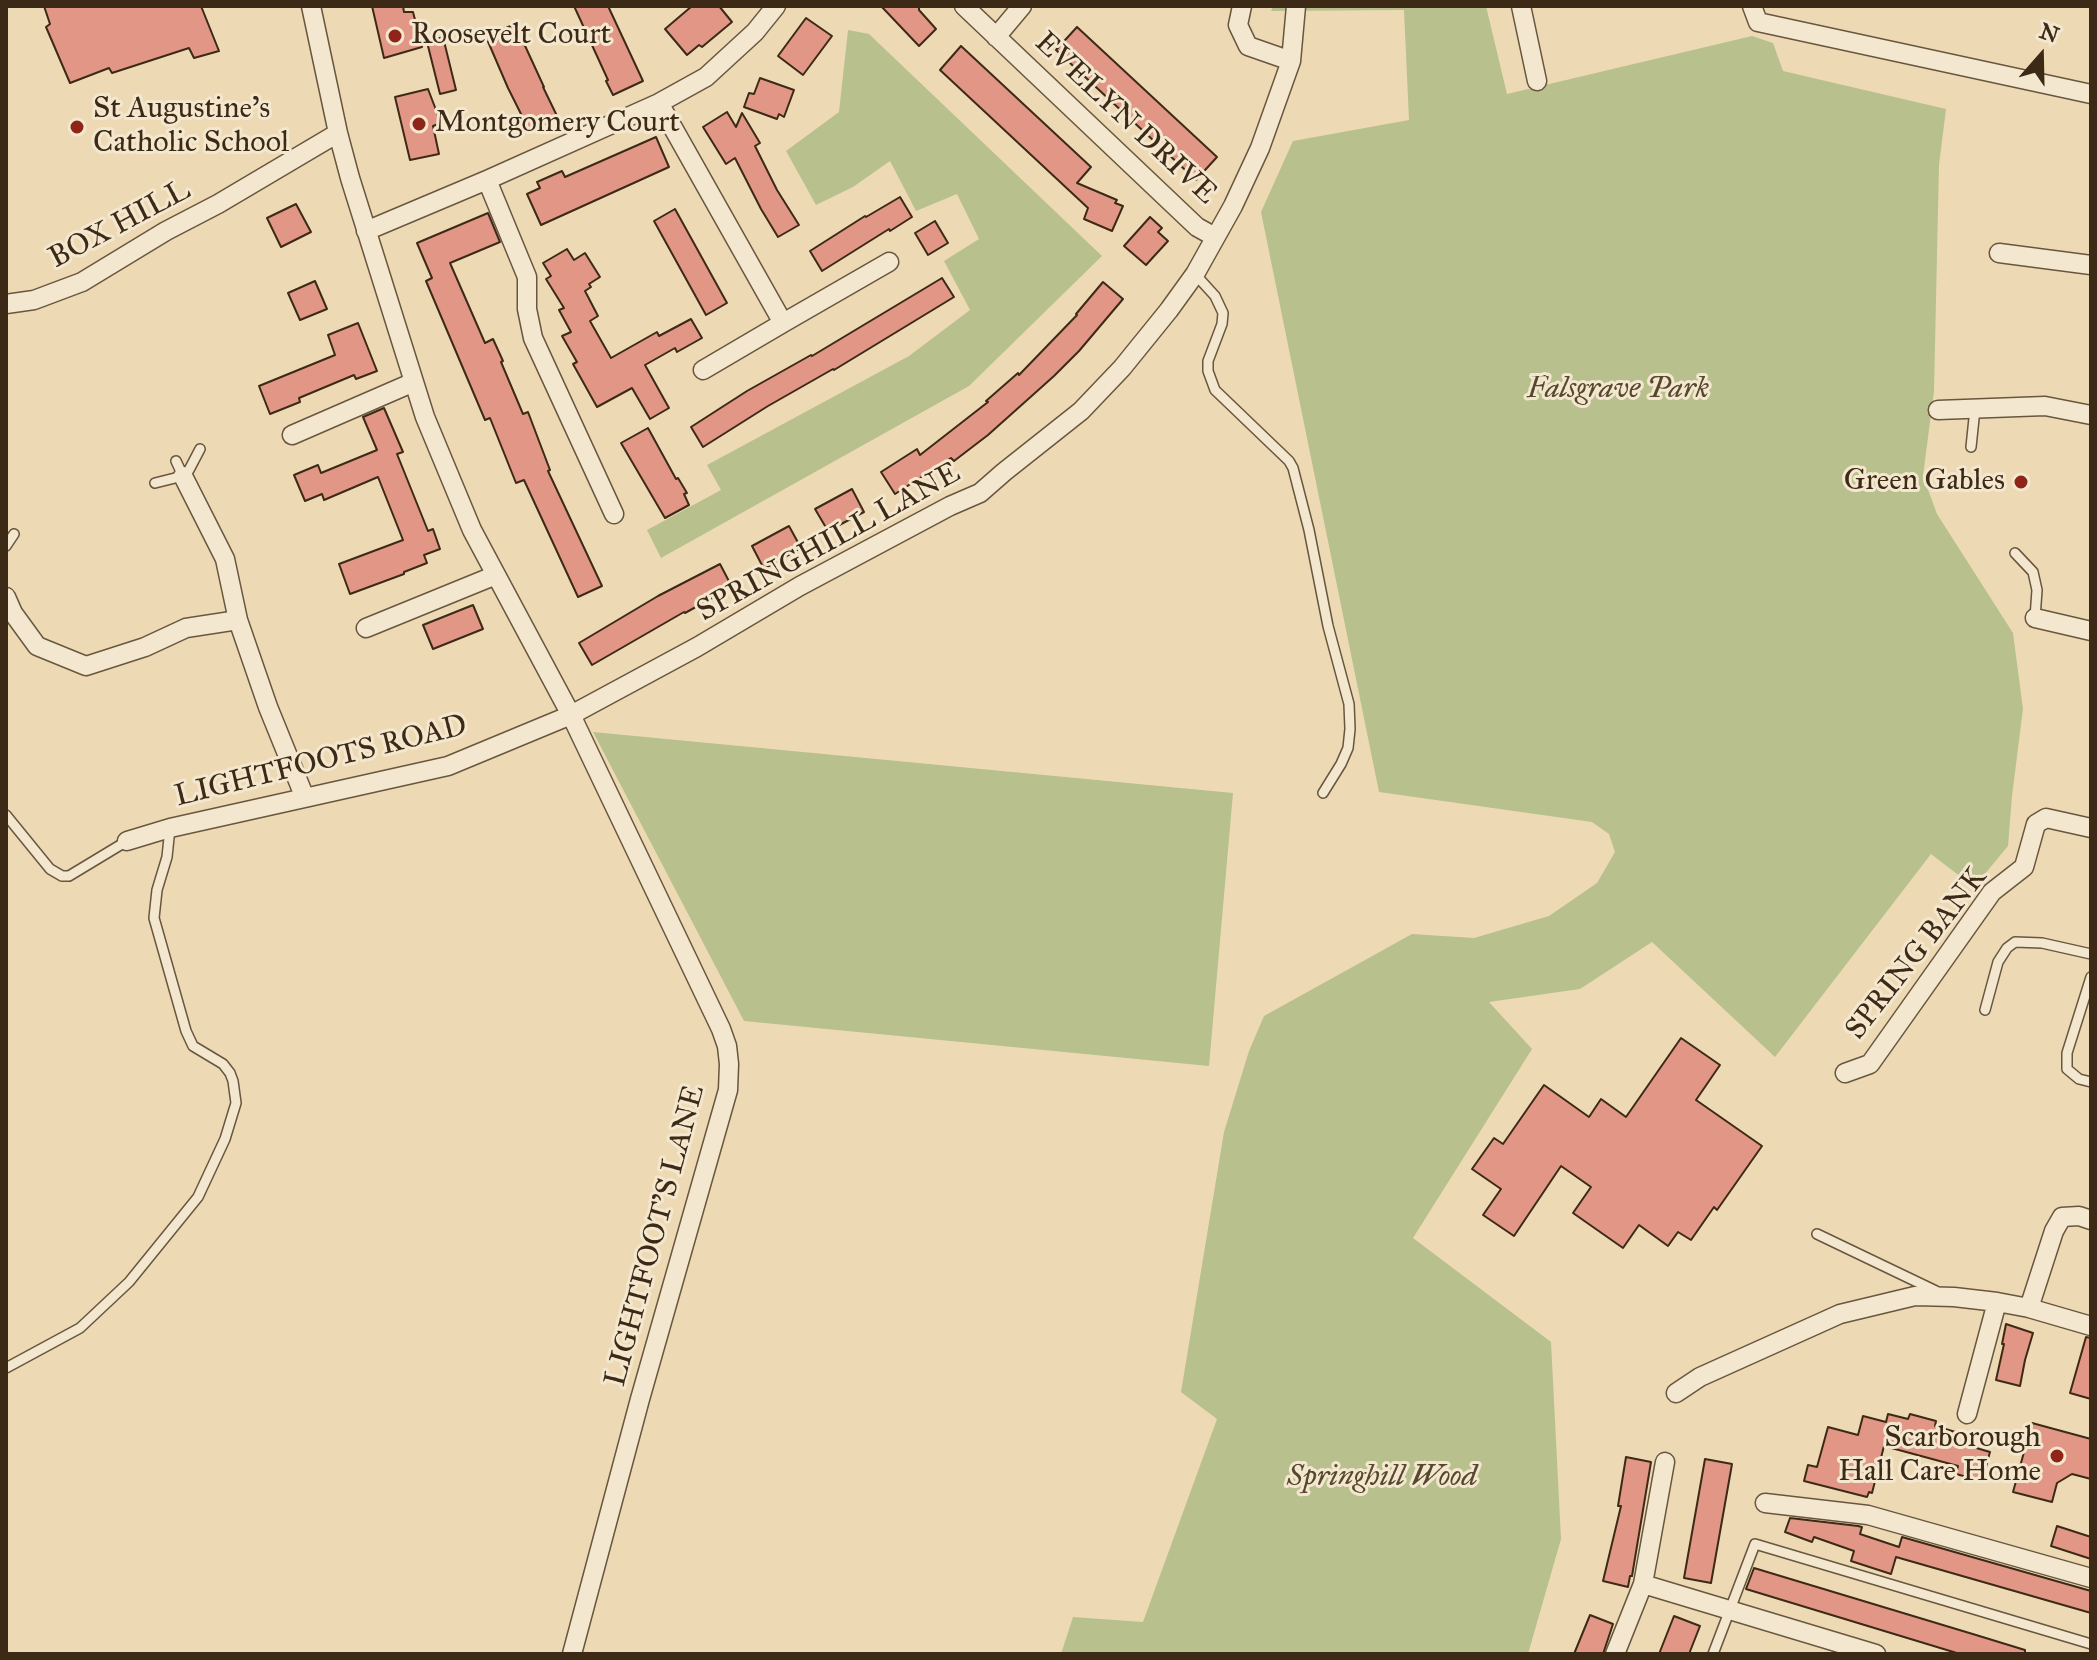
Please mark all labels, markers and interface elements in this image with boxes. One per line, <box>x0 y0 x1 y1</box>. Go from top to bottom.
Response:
north arrow <box>2001 16 2081 96</box>
text: N <box>2036 17 2063 49</box>
place label: Roosevelt Court <box>411 18 611 54</box>
street label: EVELYN DRIVE <box>1026 25 1224 213</box>
marker: Roosevelt Court <box>386 27 404 45</box>
place label: St Augustine's Catholic School <box>93 92 289 162</box>
place label: Montgomery Court <box>435 106 680 142</box>
marker: Montgomery Court <box>410 115 428 133</box>
marker: St Augustine's Catholic School <box>68 118 86 136</box>
street label: BOX HILL <box>43 173 197 277</box>
park label: Falsgrave Park <box>1527 372 1709 408</box>
street label: SPRINGHILL LANE <box>691 456 967 630</box>
place label: Green Gables <box>1844 464 2005 500</box>
marker: Green Gables <box>2012 473 2030 491</box>
street label: LIGHTFOOTS ROAD <box>171 708 471 816</box>
street label: SPRING BANK <box>1839 861 1995 1047</box>
street label: LIGHTFOOT'S LANE <box>598 1081 714 1391</box>
place label: Scarborough Hall Care Home <box>1838 1421 2041 1492</box>
marker: Scarborough Hall Care Home <box>2048 1447 2066 1465</box>
park label: Springhill Wood <box>1287 1460 1477 1496</box>

